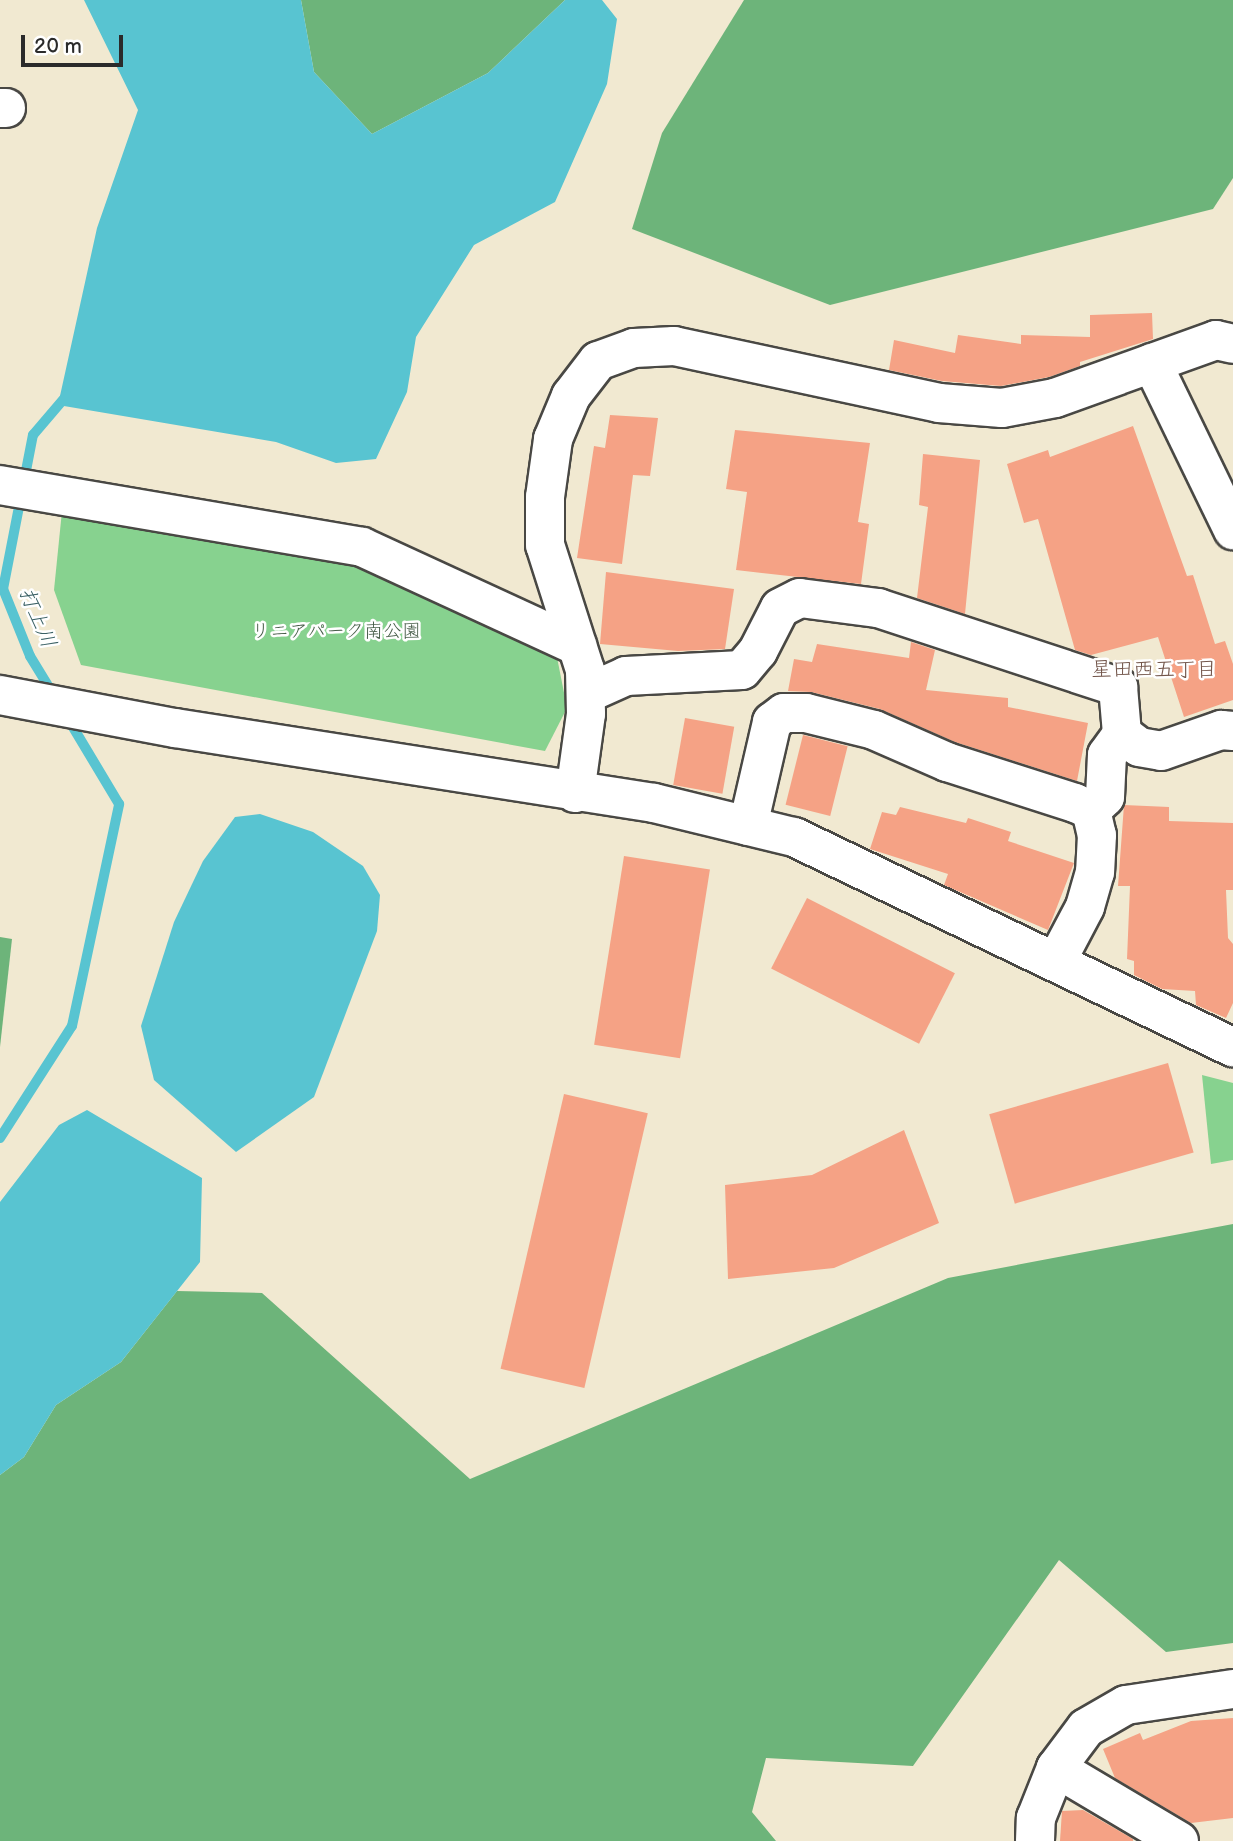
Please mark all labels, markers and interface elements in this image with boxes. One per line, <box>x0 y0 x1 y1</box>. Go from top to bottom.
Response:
scale bar <box>24 21 126 65</box>
text: 20 m <box>34 34 82 59</box>
water label: 打上川 <box>13 584 61 652</box>
park label: リニアパーク南公園 <box>251 621 421 643</box>
district label: 星田西五丁目 <box>1091 657 1217 683</box>

